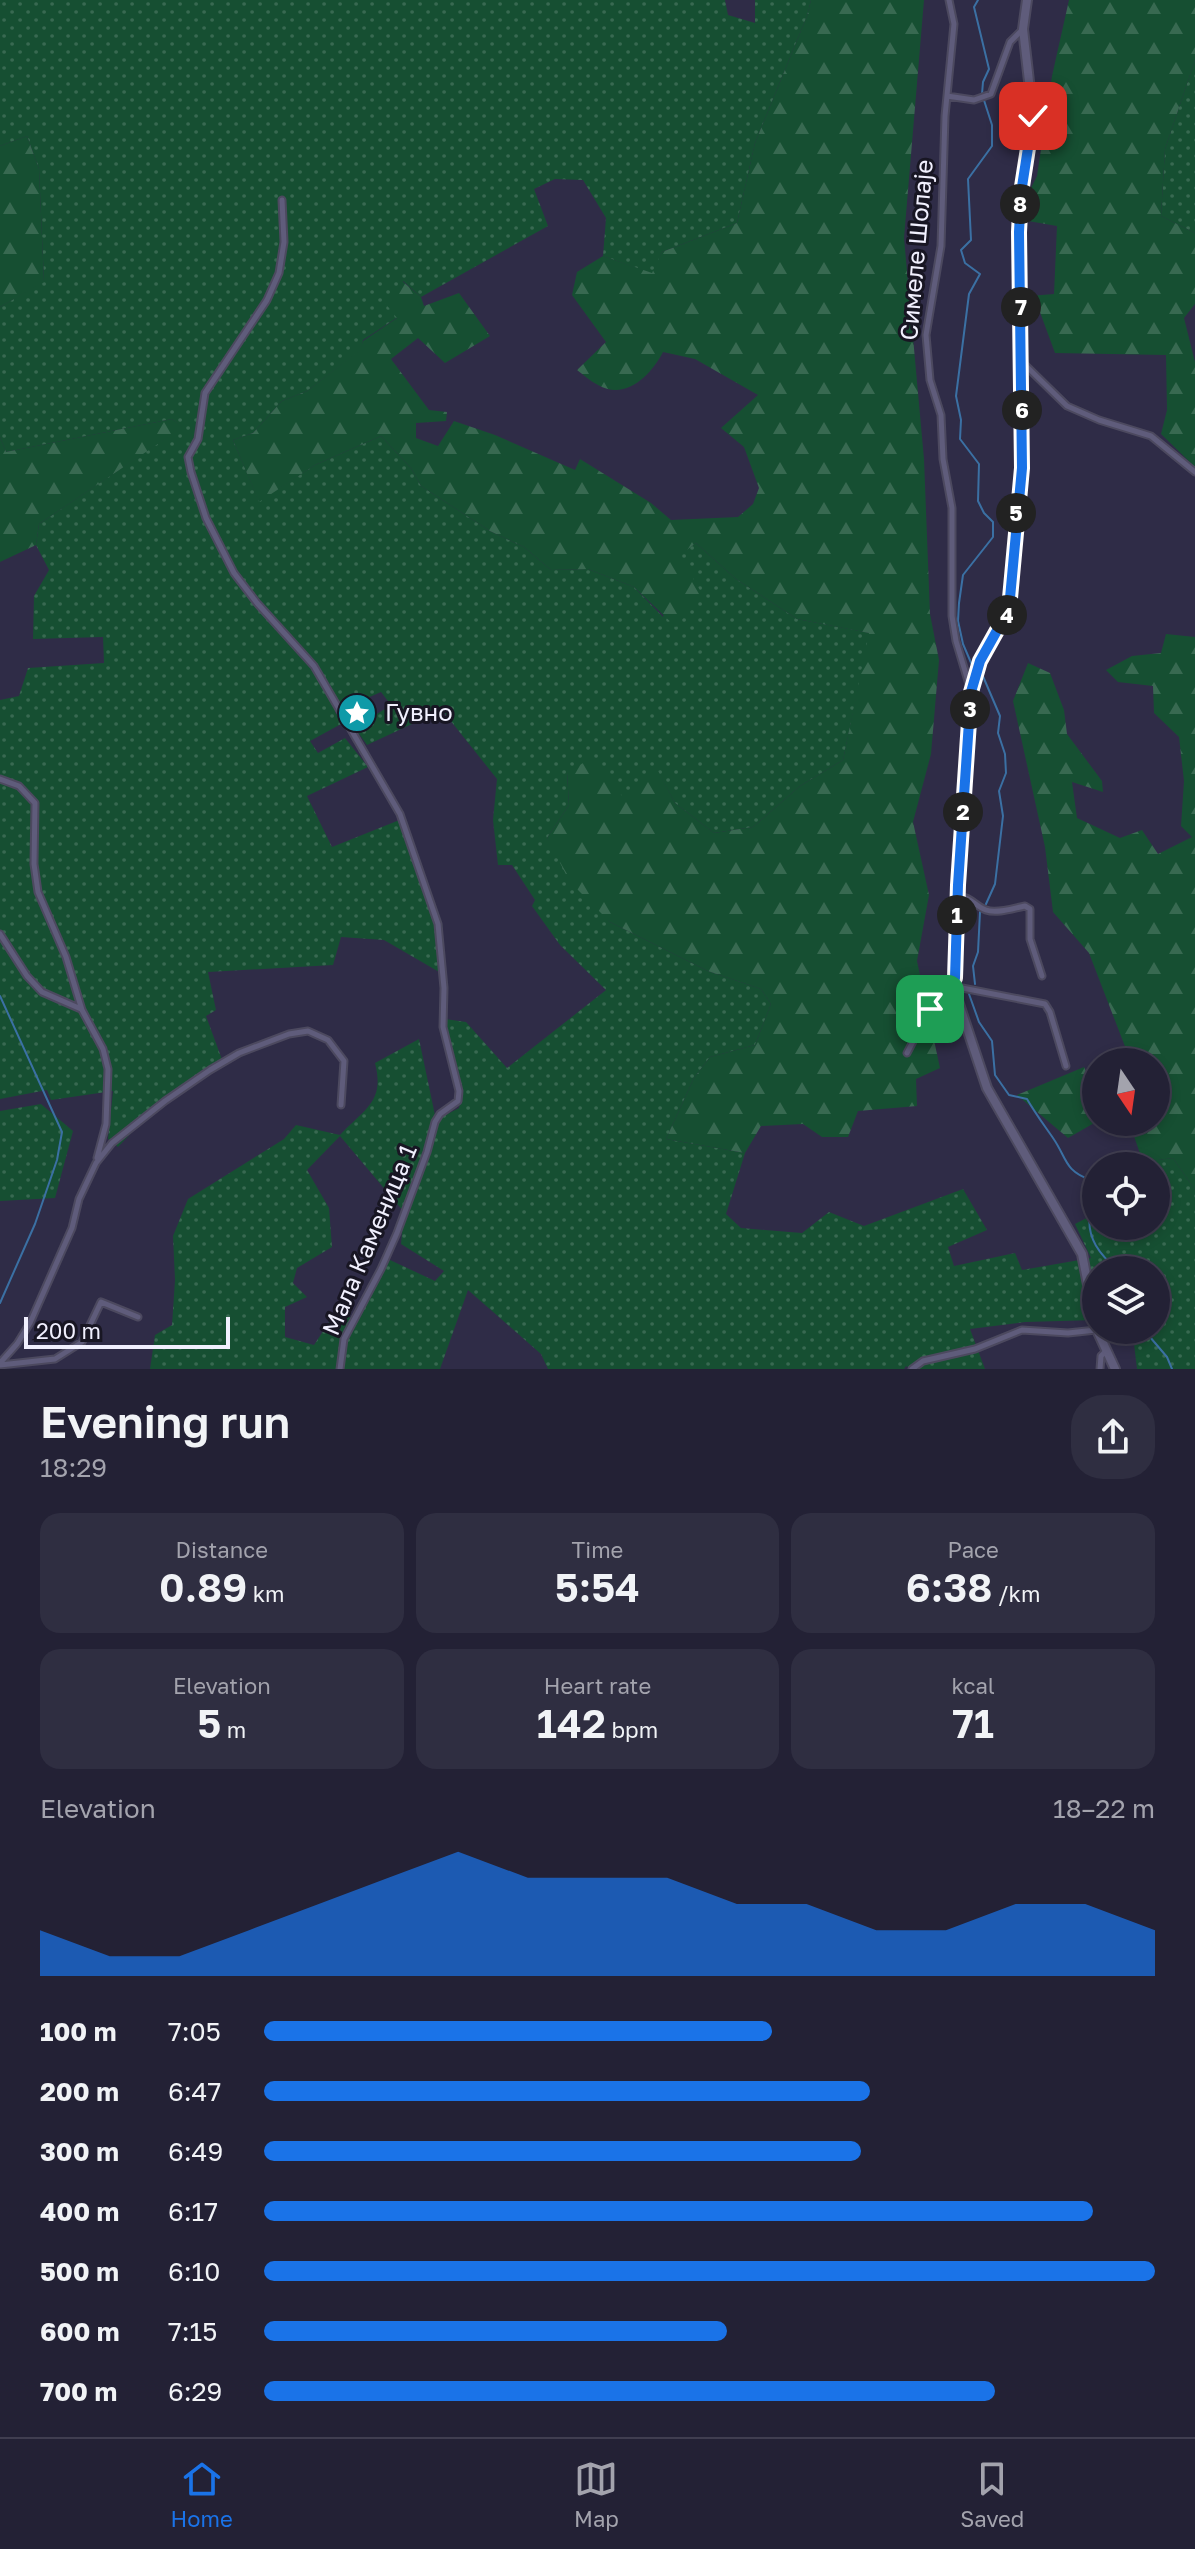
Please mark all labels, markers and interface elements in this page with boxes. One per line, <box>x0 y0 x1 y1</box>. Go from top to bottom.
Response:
pin <box>999 82 1067 150</box>
icon: check <box>1011 94 1055 138</box>
street label: Симеле Шолаје <box>893 158 938 341</box>
pin: 8 <box>1000 184 1040 224</box>
text: 8 <box>1013 190 1027 217</box>
pin: 7 <box>1001 287 1041 327</box>
text: 7 <box>1015 293 1027 320</box>
pin: 6 <box>1002 390 1042 430</box>
text: 6 <box>1015 396 1029 423</box>
pin: 5 <box>996 493 1036 533</box>
text: 5 <box>1009 499 1023 526</box>
pin: 4 <box>987 595 1027 635</box>
text: 4 <box>1000 601 1014 628</box>
pin: 3 <box>950 689 990 729</box>
place icon: Гувно <box>336 692 378 734</box>
text: 3 <box>963 695 977 722</box>
place label: Гувно <box>385 697 453 726</box>
pin: 2 <box>943 792 983 832</box>
text: 2 <box>956 798 970 825</box>
pin: 1 <box>937 895 977 935</box>
text: 1 <box>951 901 963 928</box>
pin <box>896 975 964 1043</box>
icon: arrive <box>908 987 952 1031</box>
north arrow <box>1082 1048 1170 1136</box>
map controls <box>1082 1048 1170 1344</box>
street label: Мала Каменица 1 <box>315 1140 422 1339</box>
button: locate <box>1082 1152 1170 1240</box>
button: layers <box>1082 1256 1170 1344</box>
scale bar <box>24 1313 230 1349</box>
text: 200 m <box>36 1317 101 1344</box>
text: Evening run <box>40 1395 290 1448</box>
button: share <box>1071 1395 1155 1479</box>
text: 18:29 <box>40 1452 107 1483</box>
text: Distance <box>176 1536 268 1563</box>
text: Time <box>572 1536 623 1563</box>
text: Pace <box>947 1536 999 1563</box>
text: 0.89 <box>159 1563 247 1611</box>
text: 5:54 <box>555 1563 640 1611</box>
text: 6:38 <box>906 1563 993 1611</box>
text: km <box>247 1580 285 1607</box>
text: /km <box>993 1580 1040 1607</box>
text: Elevation <box>173 1672 271 1699</box>
text: Heart rate <box>544 1672 651 1699</box>
text: kcal <box>951 1672 995 1699</box>
text: 5 <box>197 1699 221 1747</box>
text: 142 <box>537 1699 606 1747</box>
text: 71 <box>952 1699 994 1747</box>
text: m <box>221 1716 246 1743</box>
text: bpm <box>606 1716 658 1743</box>
text: Elevation <box>40 1793 156 1824</box>
text: 18–22 m <box>1053 1793 1155 1824</box>
text: 100 m <box>40 2016 116 2047</box>
text: 7:05 <box>168 2016 221 2047</box>
text: 200 m <box>40 2076 119 2107</box>
text: 6:47 <box>168 2076 221 2107</box>
text: 300 m <box>40 2136 119 2167</box>
text: 6:49 <box>168 2136 223 2167</box>
text: 400 m <box>40 2196 119 2227</box>
text: 6:17 <box>168 2196 218 2227</box>
text: 500 m <box>40 2256 119 2287</box>
text: 6:10 <box>168 2256 220 2287</box>
text: 600 m <box>40 2316 120 2347</box>
text: 7:15 <box>168 2316 217 2347</box>
text: 700 m <box>40 2376 117 2407</box>
text: 6:29 <box>168 2376 222 2407</box>
tab: Home <box>171 2457 233 2532</box>
tab: Map <box>574 2457 619 2532</box>
tab: Saved <box>960 2457 1024 2532</box>

